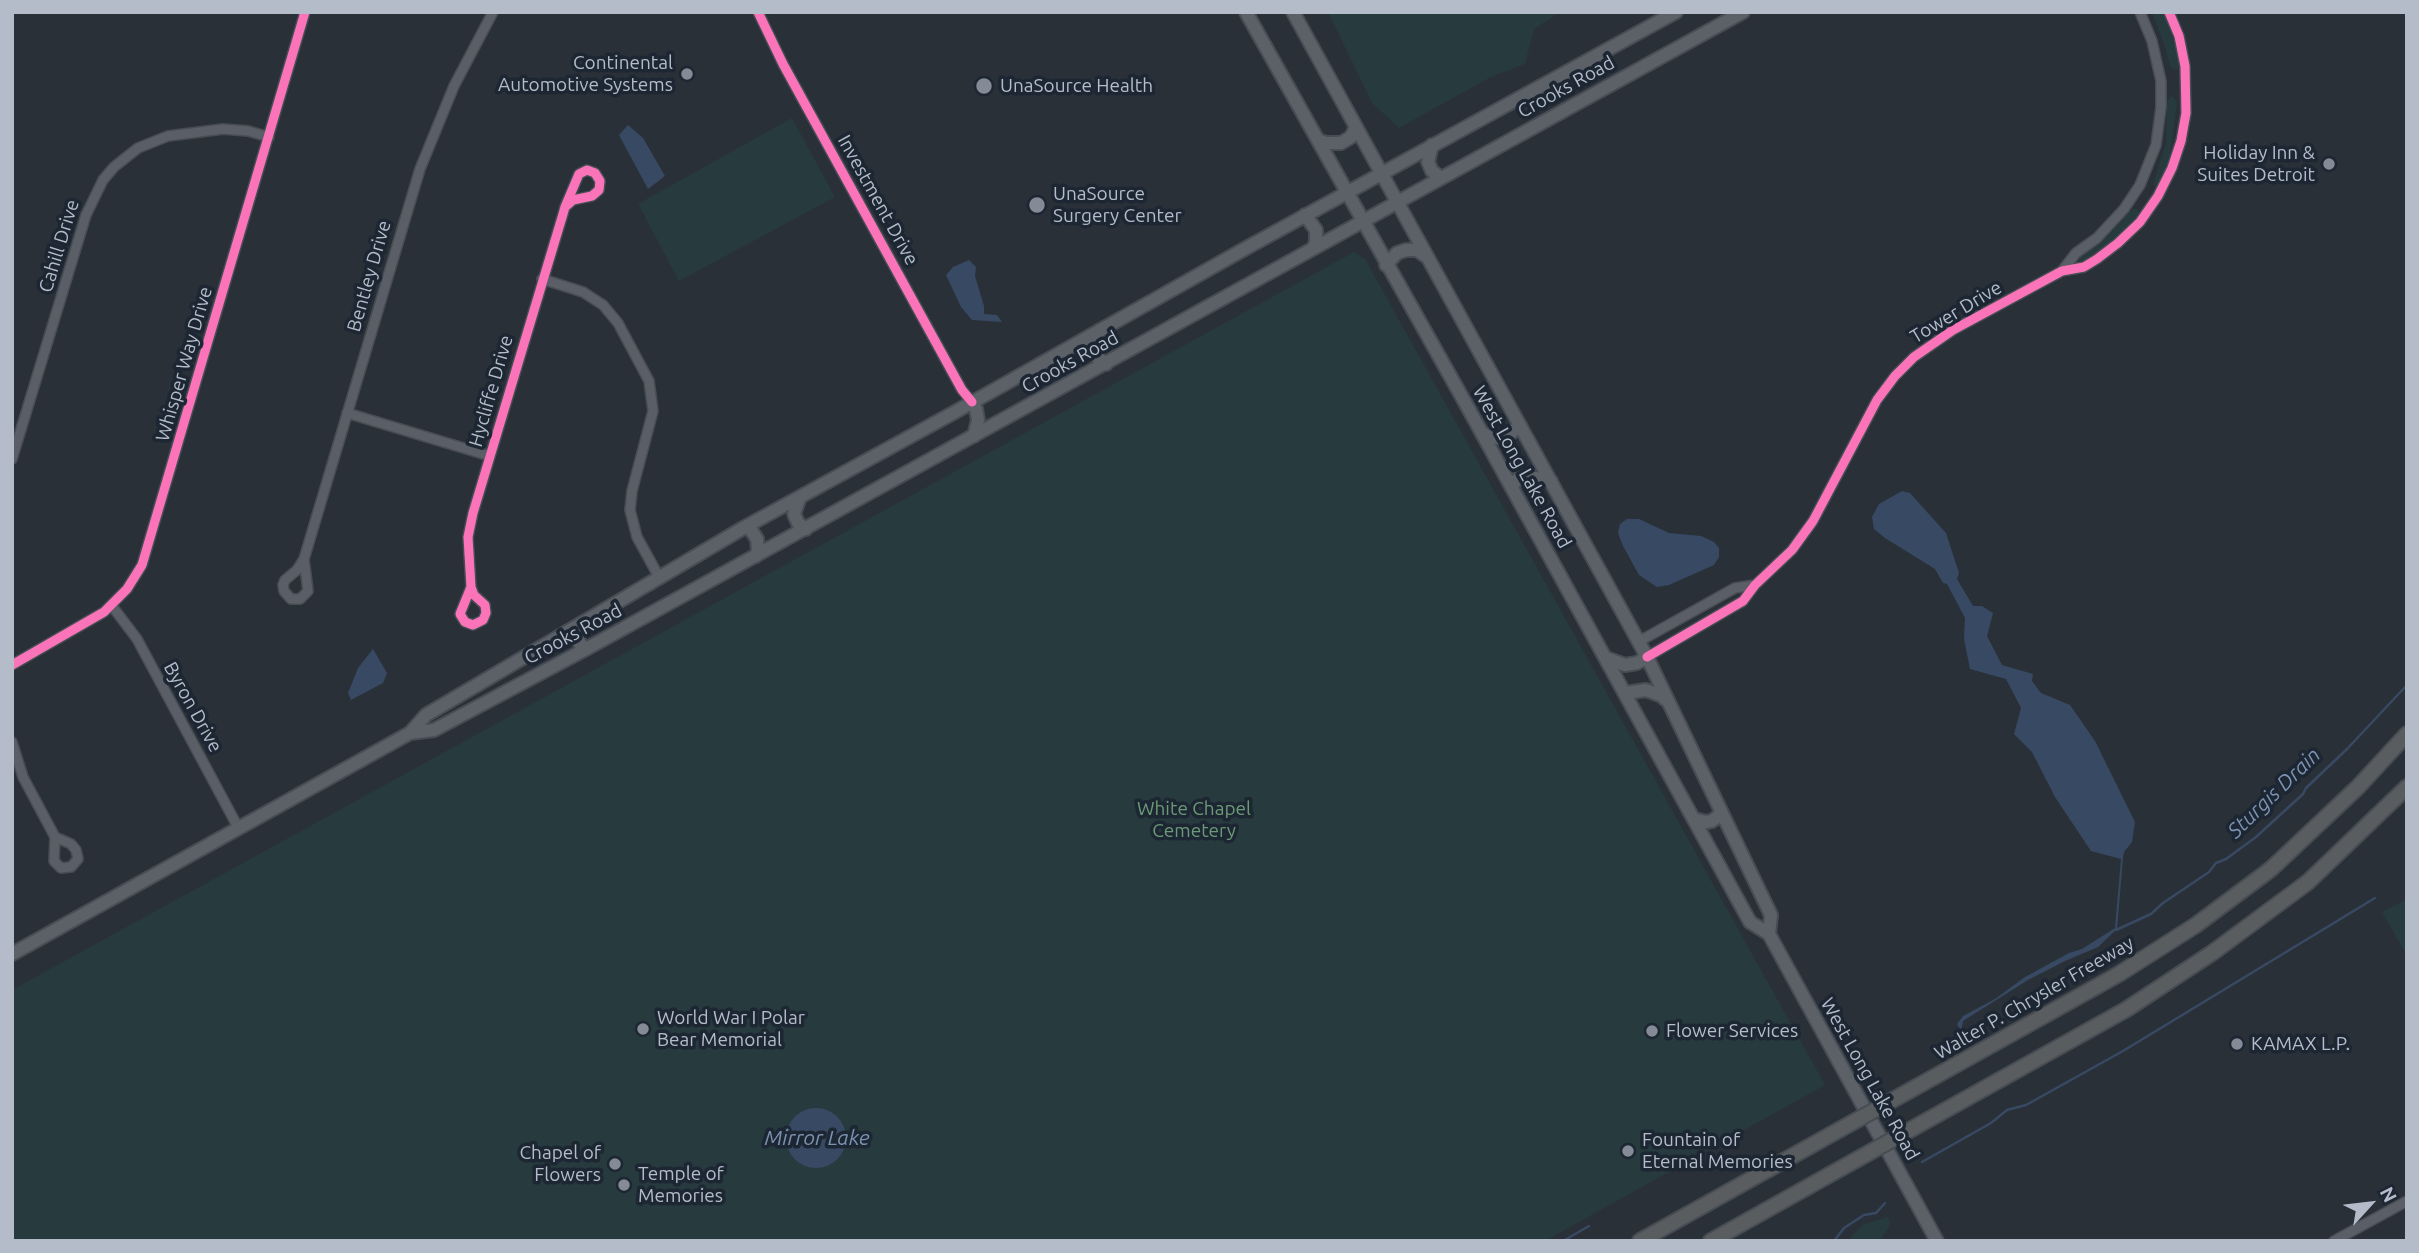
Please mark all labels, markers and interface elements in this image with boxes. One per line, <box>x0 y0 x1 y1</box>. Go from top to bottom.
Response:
street label: Crooks Road <box>1514 51 1618 123</box>
place label: Continental Automotive Systems <box>498 52 673 96</box>
marker: Continental Automotive Systems <box>679 66 695 82</box>
place label: UnaSource Health <box>1000 75 1153 97</box>
marker: UnaSource Health <box>974 76 994 96</box>
street label: Investment Drive <box>833 131 923 269</box>
place label: Holiday Inn & Suites Detroit <box>2197 142 2315 186</box>
marker: Holiday Inn & Suites Detroit <box>2321 156 2337 172</box>
place label: UnaSource Surgery Center <box>1053 183 1182 227</box>
marker: UnaSource Surgery Center <box>1027 195 1047 215</box>
street label: Cahill Drive <box>34 197 84 295</box>
street label: Bentley Drive <box>342 218 396 334</box>
street label: Tower Drive <box>1906 276 2006 348</box>
street label: Whisper Way Drive <box>151 284 217 444</box>
street label: Crooks Road <box>1018 326 1122 398</box>
street label: Hycliffe Drive <box>464 333 518 449</box>
street label: West Long Lake Road <box>1468 382 1576 552</box>
street label: Crooks Road <box>520 599 626 669</box>
street label: Byron Drive <box>159 658 227 756</box>
water label: Sturgis Drain <box>2222 742 2326 844</box>
park label: White Chapel Cemetery <box>1137 798 1251 842</box>
street label: Walter P. Chrysler Freeway <box>1930 932 2138 1064</box>
street label: West Long Lake Road <box>1816 994 1924 1164</box>
place label: World War I Polar Bear Memorial <box>657 1007 805 1051</box>
place label: Flower Services <box>1666 1020 1798 1042</box>
marker: World War I Polar Bear Memorial <box>635 1021 651 1037</box>
marker: Flower Services <box>1644 1023 1660 1039</box>
place label: KAMAX L.P. <box>2251 1033 2350 1055</box>
marker: KAMAX L.P. <box>2229 1036 2245 1052</box>
water label: Mirror Lake <box>764 1125 870 1151</box>
place label: Fountain of Eternal Memories <box>1642 1129 1793 1173</box>
place label: Chapel of Flowers <box>519 1142 601 1186</box>
marker: Fountain of Eternal Memories <box>1620 1143 1636 1159</box>
marker: Chapel of Flowers <box>607 1156 623 1172</box>
place label: Temple of Memories <box>638 1163 724 1207</box>
north arrow <box>2335 1169 2405 1239</box>
marker: Temple of Memories <box>616 1177 632 1193</box>
text: N <box>2376 1183 2402 1206</box>

